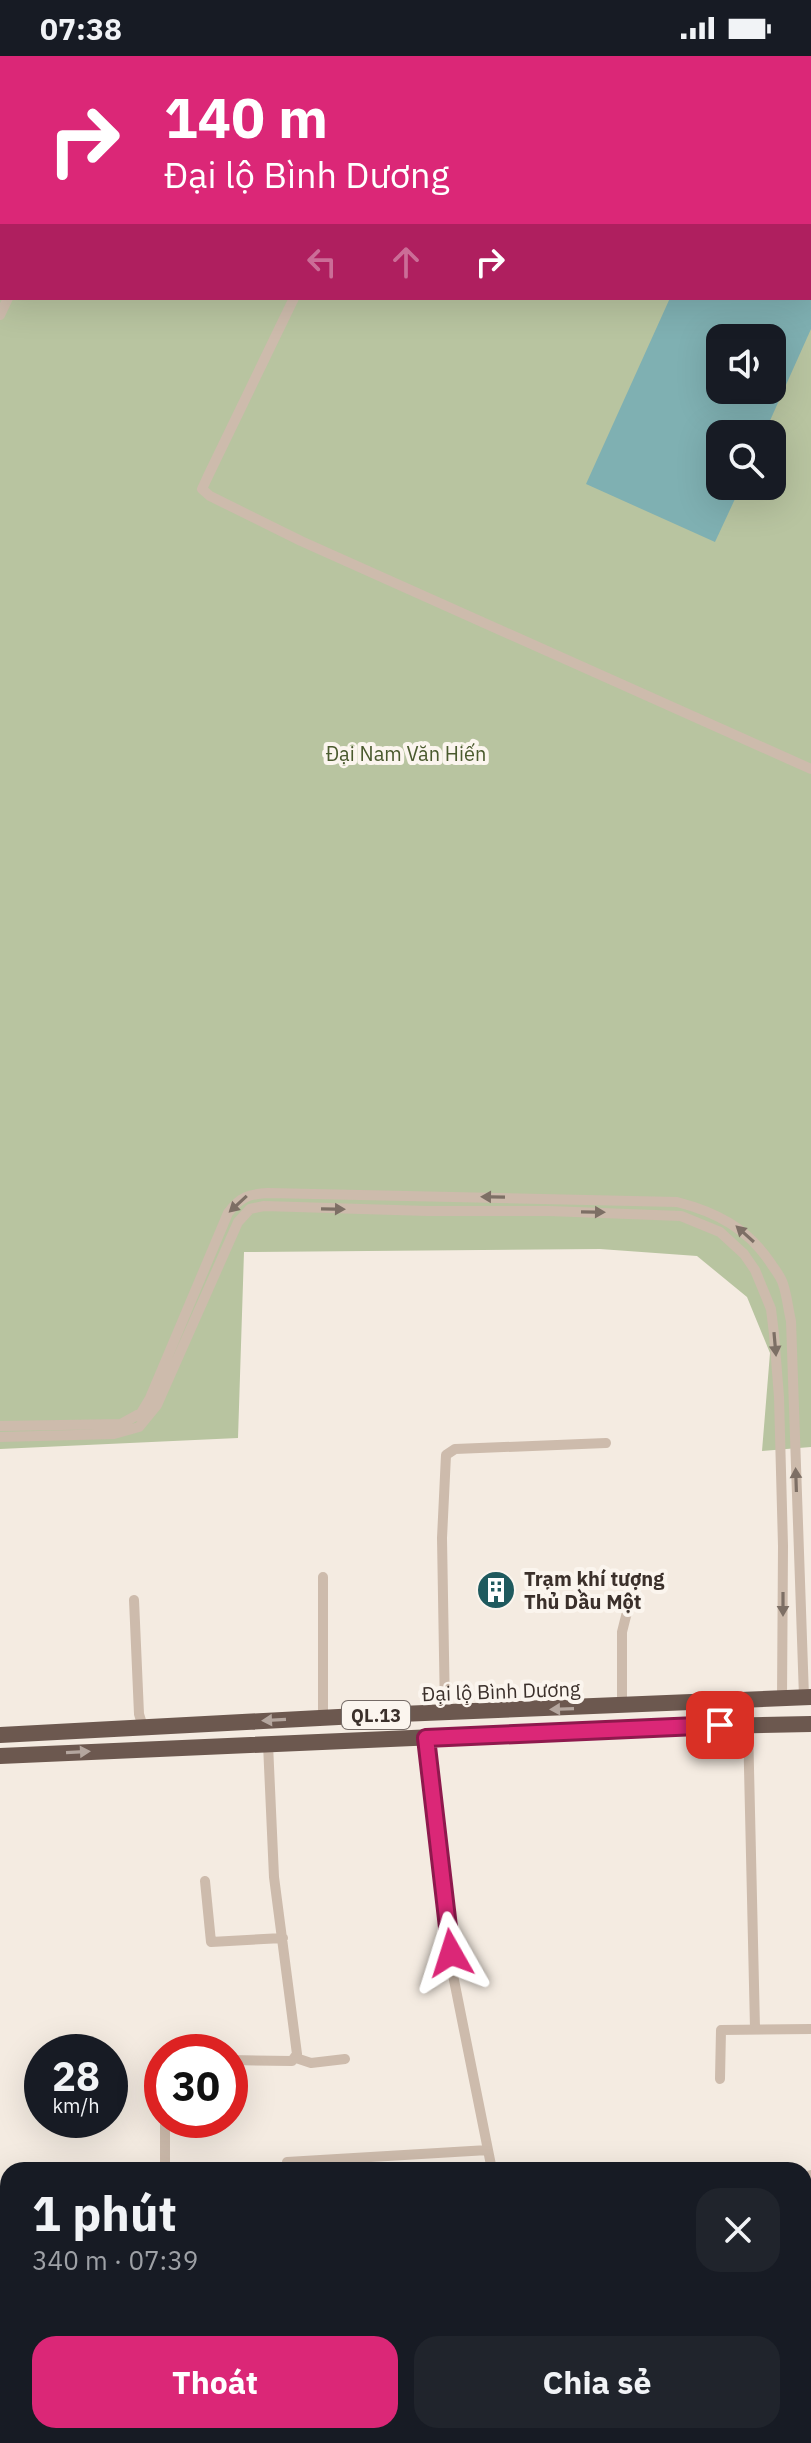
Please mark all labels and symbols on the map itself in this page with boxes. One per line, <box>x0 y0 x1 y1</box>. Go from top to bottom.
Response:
park label: Đại Nam Văn Hiến <box>326 740 486 767</box>
one-way arrow <box>480 1191 505 1203</box>
one-way arrow <box>229 1195 248 1213</box>
one-way arrow <box>321 1202 346 1215</box>
one-way arrow <box>581 1205 606 1218</box>
one-way arrow <box>735 1225 755 1243</box>
one-way arrow <box>769 1332 782 1357</box>
one-way arrow <box>790 1467 803 1492</box>
place label: Trạm khí tượng Thủ Dầu Một <box>524 1565 665 1615</box>
building icon: Trạm khí tượng Thủ Dầu Một <box>475 1569 517 1611</box>
one-way arrow <box>777 1592 789 1617</box>
street label: Đại lộ Bình Dương <box>421 1675 581 1707</box>
pin <box>686 1691 754 1759</box>
road number: QL.13 <box>342 1701 410 1729</box>
one-way arrow <box>549 1703 574 1716</box>
one-way arrow <box>261 1714 286 1727</box>
one-way arrow <box>66 1745 91 1758</box>
position arrow <box>409 1911 493 1995</box>
speed limit sign: 30 <box>144 2034 248 2138</box>

